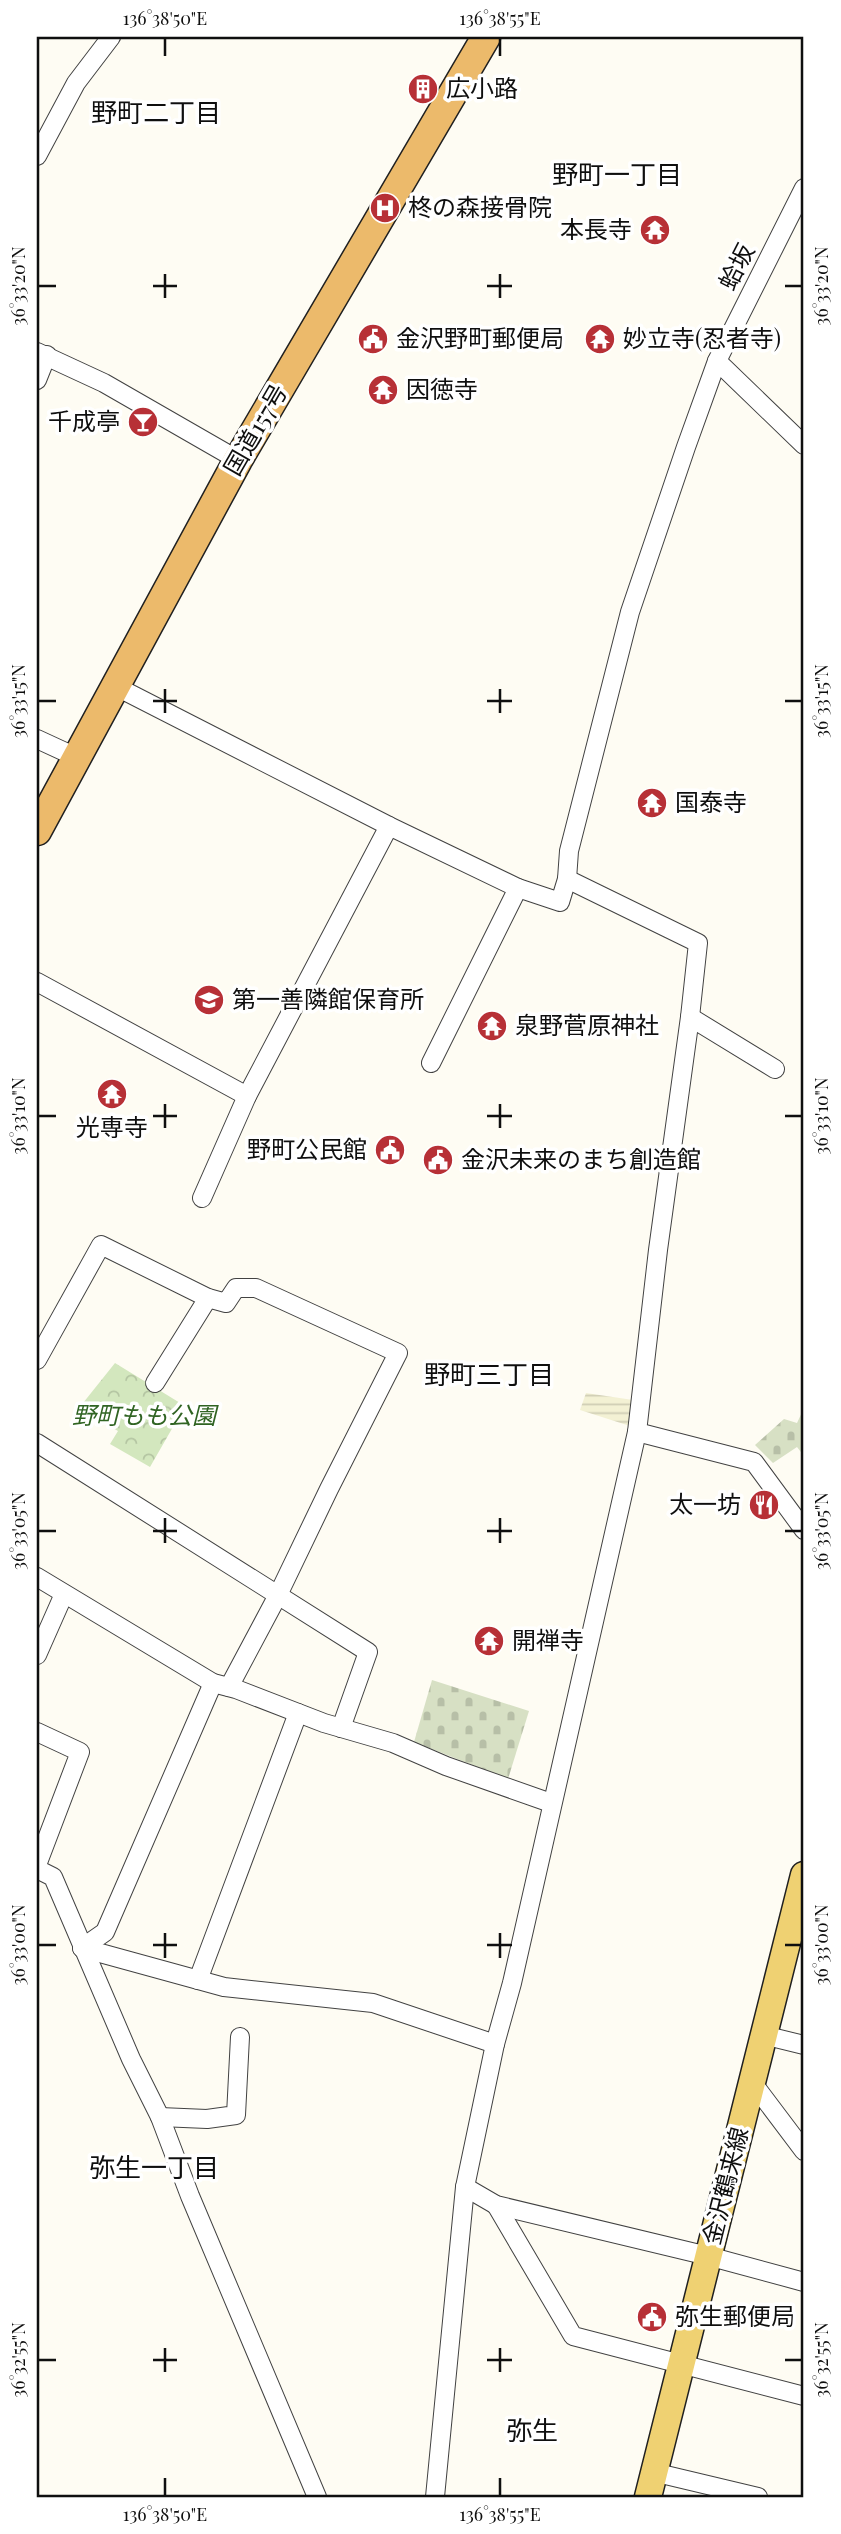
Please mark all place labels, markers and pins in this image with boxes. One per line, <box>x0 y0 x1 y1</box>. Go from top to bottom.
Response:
place label: 広小路 <box>446 71 518 103</box>
building icon: 広小路 <box>406 72 440 106</box>
place label: 柊の森接骨院 <box>408 190 552 222</box>
hospital icon: 柊の森接骨院 <box>368 191 402 225</box>
place label: 本長寺 <box>560 212 632 244</box>
temple icon: 本長寺 <box>638 213 672 247</box>
place label: 金沢野町郵便局 <box>396 321 564 353</box>
place label: 妙立寺(忍者寺) <box>623 321 781 353</box>
public building icon: 金沢野町郵便局 <box>356 322 390 356</box>
temple icon: 妙立寺(忍者寺) <box>583 322 617 356</box>
place label: 因徳寺 <box>406 372 478 404</box>
temple icon: 因徳寺 <box>366 373 400 407</box>
place label: 千成亭 <box>48 404 120 436</box>
bar icon: 千成亭 <box>126 405 160 439</box>
place label: 国泰寺 <box>675 785 747 817</box>
temple icon: 国泰寺 <box>635 786 669 820</box>
place label: 第一善隣館保育所 <box>232 982 424 1014</box>
school or university icon: 第一善隣館保育所 <box>192 983 226 1017</box>
place label: 泉野菅原神社 <box>515 1008 659 1040</box>
temple icon: 泉野菅原神社 <box>475 1009 509 1043</box>
temple icon: 光専寺 <box>95 1077 129 1111</box>
place label: 光専寺 <box>76 1110 148 1142</box>
place label: 野町公民館 <box>247 1132 367 1164</box>
public building icon: 野町公民館 <box>373 1133 407 1167</box>
place label: 金沢未来のまち創造館 <box>461 1142 701 1174</box>
public building icon: 金沢未来のまち創造館 <box>421 1143 455 1177</box>
place label: 太一坊 <box>669 1487 741 1519</box>
restaurant icon: 太一坊 <box>747 1488 781 1522</box>
place label: 開禅寺 <box>512 1623 584 1655</box>
temple icon: 開禅寺 <box>472 1624 506 1658</box>
place label: 弥生郵便局 <box>675 2299 795 2331</box>
public building icon: 弥生郵便局 <box>635 2300 669 2334</box>

